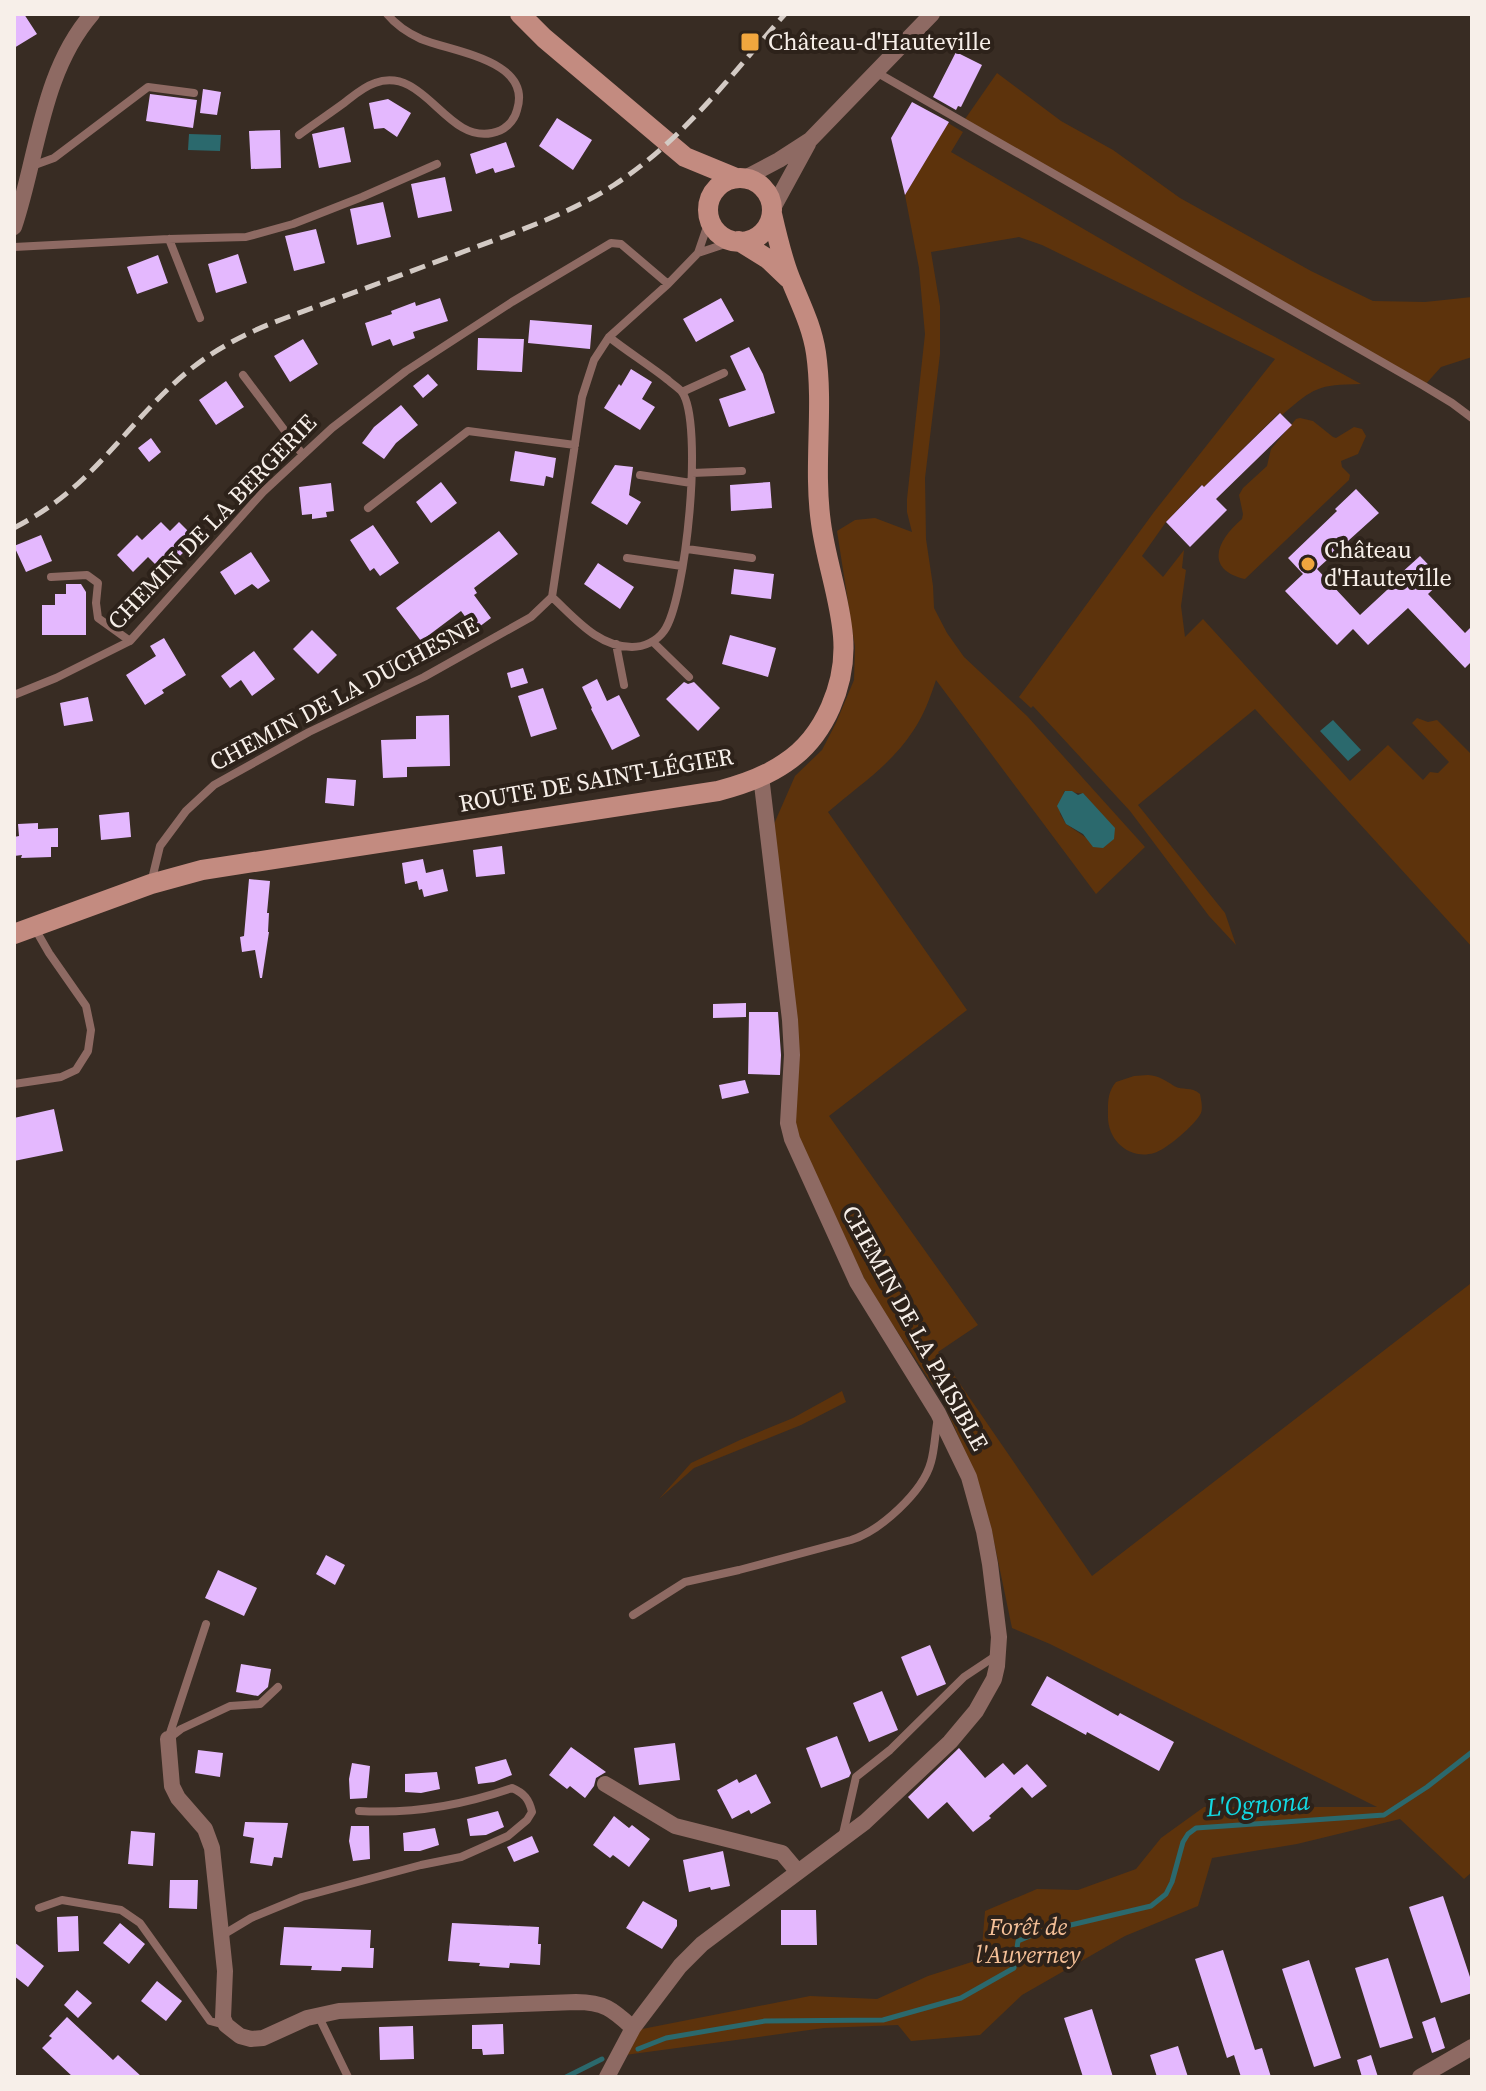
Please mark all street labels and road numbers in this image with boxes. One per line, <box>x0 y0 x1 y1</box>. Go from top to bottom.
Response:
street label: CHEMIN DE LA BERGERIE <box>100 407 324 637</box>
street label: CHEMIN DE LA DUCHESNE <box>203 609 484 779</box>
street label: ROUTE DE SAINT-LÉGIER <box>456 739 736 820</box>
street label: CHEMIN DE LA PAISIBLE <box>834 1199 997 1456</box>

